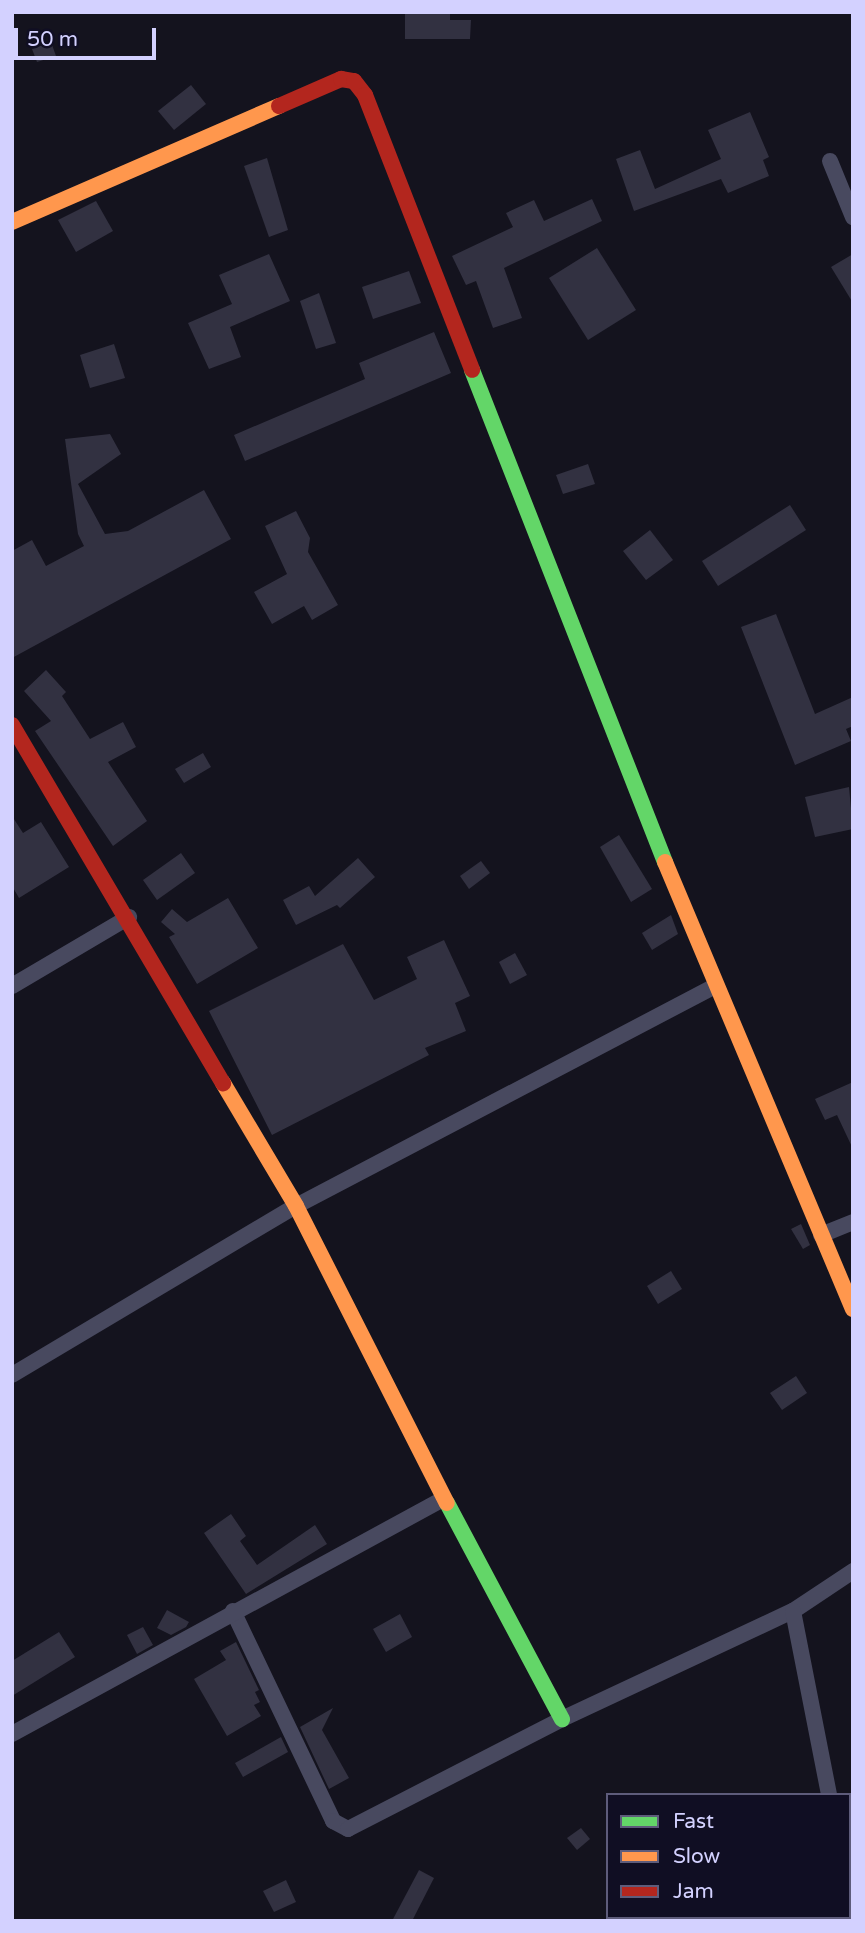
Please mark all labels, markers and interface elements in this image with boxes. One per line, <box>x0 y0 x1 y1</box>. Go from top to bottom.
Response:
scale bar <box>18 14 159 58</box>
text: 50 m <box>27 27 78 52</box>
legend <box>606 1793 851 1919</box>
text: Fast <box>673 1809 714 1834</box>
text: Slow <box>673 1844 720 1869</box>
text: Jam <box>673 1879 714 1904</box>

